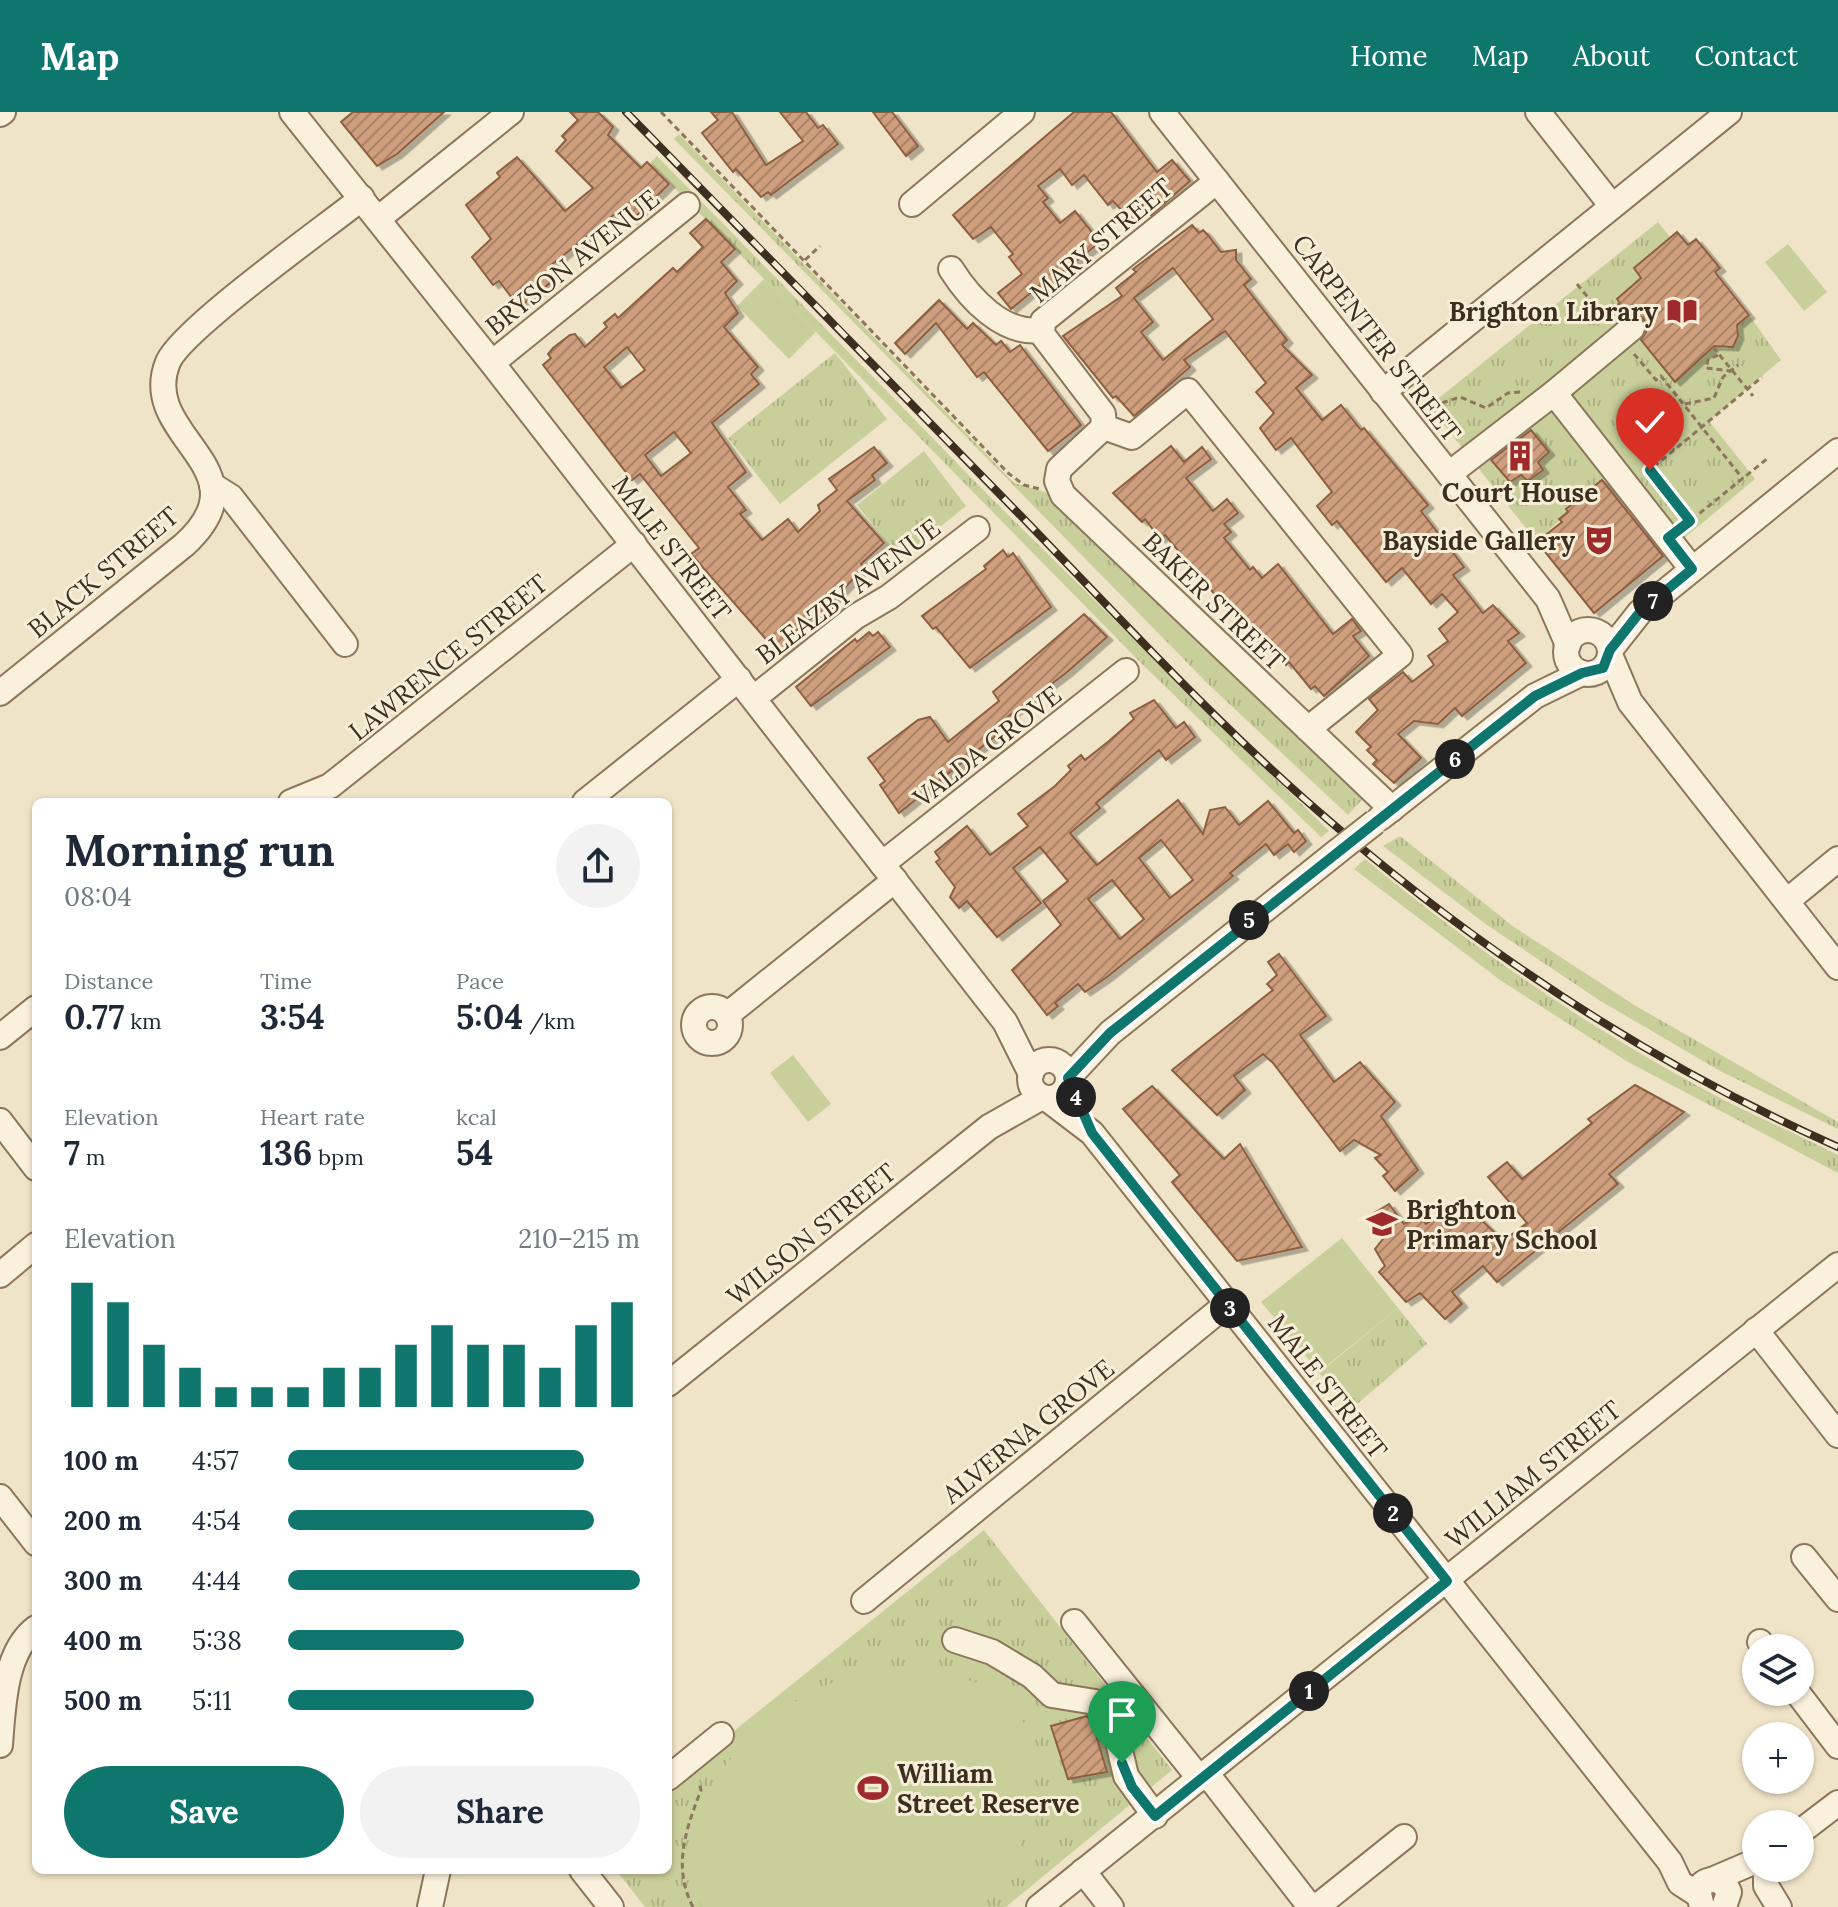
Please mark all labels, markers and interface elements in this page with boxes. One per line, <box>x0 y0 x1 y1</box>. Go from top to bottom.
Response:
text: Map <box>40 32 119 80</box>
text: Home <box>1350 38 1428 74</box>
text: Map <box>1472 38 1529 74</box>
text: About <box>1573 38 1650 74</box>
text: Contact <box>1694 38 1798 74</box>
street label: MARY STREET <box>1023 170 1179 309</box>
street label: BRYSON AVENUE <box>478 182 666 342</box>
street label: CARPENTER STREET <box>1286 227 1469 449</box>
library icon: Brighton Library <box>1665 294 1699 328</box>
place label: Brighton Library <box>1449 295 1659 328</box>
pin <box>1616 388 1684 470</box>
icon: check <box>1628 400 1672 444</box>
building icon: Court House <box>1503 439 1537 473</box>
street label: MALE STREET <box>605 469 739 627</box>
place label: Court House <box>1442 476 1598 509</box>
street label: BLACK STREET <box>21 499 186 645</box>
street label: BLEAZBY AVENUE <box>749 511 947 671</box>
theatre icon: Bayside Gallery <box>1582 523 1616 557</box>
place label: Bayside Gallery <box>1382 524 1576 557</box>
street label: BAKER STREET <box>1136 525 1292 678</box>
street label: LAWRENCE STREET <box>342 566 554 747</box>
pin: 7 <box>1633 581 1673 621</box>
text: 7 <box>1648 587 1658 615</box>
street label: VALDA GROVE <box>906 678 1068 815</box>
pin: 6 <box>1435 739 1475 779</box>
text: 6 <box>1449 745 1461 773</box>
text: Morning run <box>64 822 335 878</box>
button: share <box>556 824 640 908</box>
text: 08:04 <box>64 880 132 913</box>
pin: 5 <box>1229 900 1269 940</box>
text: 5 <box>1243 906 1255 934</box>
text: Distance <box>64 967 154 995</box>
text: Time <box>260 967 312 995</box>
text: Pace <box>456 967 504 995</box>
text: 0.77 <box>64 995 124 1038</box>
text: 3:54 <box>260 995 325 1038</box>
text: 5:04 <box>456 995 523 1038</box>
text: km <box>124 1007 162 1035</box>
text: /km <box>523 1007 576 1035</box>
pin: 4 <box>1056 1077 1096 1117</box>
text: 4 <box>1070 1083 1082 1111</box>
text: Elevation <box>64 1103 159 1131</box>
text: Heart rate <box>260 1103 365 1131</box>
text: kcal <box>456 1103 497 1131</box>
text: 7 <box>64 1131 80 1174</box>
text: 136 <box>260 1131 312 1174</box>
text: 54 <box>456 1131 493 1174</box>
text: m <box>80 1143 105 1171</box>
text: bpm <box>312 1143 364 1171</box>
street label: WILSON STREET <box>720 1155 903 1312</box>
place label: Brighton Primary School <box>1406 1193 1598 1256</box>
school or university icon: Brighton Primary School <box>1365 1207 1399 1241</box>
text: Elevation <box>64 1222 176 1255</box>
text: 210–215 m <box>518 1222 640 1255</box>
pin: 3 <box>1210 1288 1250 1328</box>
text: 3 <box>1224 1294 1236 1322</box>
street label: MALE STREET <box>1261 1307 1395 1465</box>
street label: ALVERNA GROVE <box>935 1352 1121 1511</box>
street label: WILLIAM STREET <box>1438 1393 1628 1555</box>
text: 100 m <box>64 1444 138 1477</box>
text: 4:57 <box>192 1444 239 1477</box>
pin: 2 <box>1373 1493 1413 1533</box>
text: 2 <box>1387 1499 1399 1527</box>
text: 200 m <box>64 1504 142 1537</box>
text: 4:54 <box>192 1504 241 1537</box>
text: 300 m <box>64 1564 142 1597</box>
text: 4:44 <box>192 1564 241 1597</box>
text: 400 m <box>64 1624 142 1657</box>
text: 5:38 <box>192 1624 242 1657</box>
map controls <box>1742 1634 1814 1882</box>
button: layers <box>1742 1634 1814 1706</box>
pin: 1 <box>1289 1671 1329 1711</box>
text: 1 <box>1305 1677 1313 1705</box>
pin <box>1088 1681 1156 1763</box>
text: 500 m <box>64 1684 142 1717</box>
text: 5:11 <box>192 1684 232 1717</box>
icon: arrive <box>1100 1693 1144 1737</box>
button: + <box>1742 1722 1814 1794</box>
place label: William Street Reserve <box>897 1757 1079 1820</box>
button: Save <box>64 1766 344 1858</box>
button: Share <box>360 1766 640 1858</box>
sports icon: William Street Reserve <box>856 1771 890 1805</box>
button: − <box>1742 1810 1814 1882</box>

